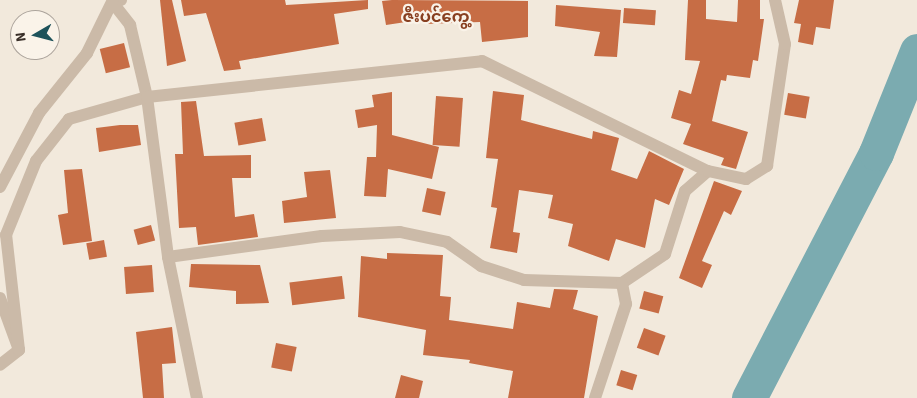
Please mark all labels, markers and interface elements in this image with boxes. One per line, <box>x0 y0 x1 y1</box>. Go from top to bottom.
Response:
district label: ဇီးပင်ကွေ့ <box>403 7 469 27</box>
north arrow <box>10 10 60 60</box>
text: N <box>11 31 32 43</box>

